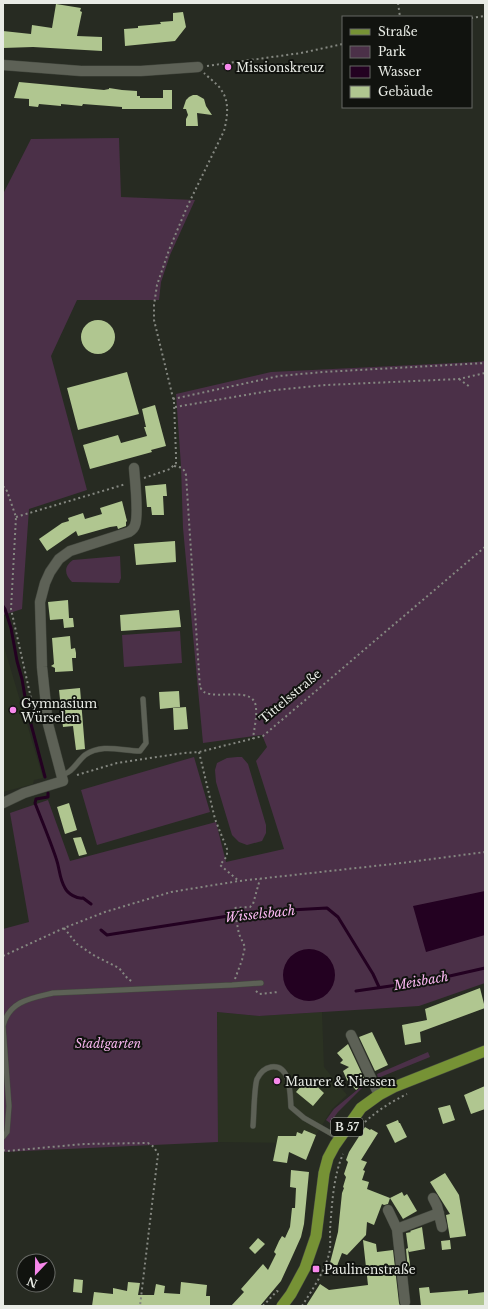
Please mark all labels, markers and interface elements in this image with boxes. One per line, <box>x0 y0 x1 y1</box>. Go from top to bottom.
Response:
legend <box>342 16 472 108</box>
text: Straße <box>378 24 418 39</box>
text: Park <box>378 44 406 59</box>
place label: Missionskreuz <box>236 60 325 75</box>
marker: Missionskreuz <box>223 62 233 72</box>
text: Wasser <box>377 64 421 79</box>
text: Gebäude <box>378 84 433 99</box>
street label: Tittelsstraße <box>256 666 324 726</box>
place label: Gymnasium Würselen <box>20 696 97 725</box>
marker: Gymnasium Würselen <box>8 705 18 715</box>
water label: Wisselsbach <box>224 902 296 926</box>
water label: Meisbach <box>391 968 450 994</box>
park label: Stadtgarten <box>75 1036 142 1051</box>
place label: Maurer & Niessen <box>285 1074 396 1089</box>
marker: Maurer & Niessen <box>272 1076 282 1086</box>
road number: B 57 <box>331 1118 363 1136</box>
north arrow <box>16 1253 56 1293</box>
place label: Paulinenstraße <box>324 1262 416 1277</box>
marker: Paulinenstraße <box>311 1264 321 1274</box>
text: N <box>24 1274 40 1291</box>

